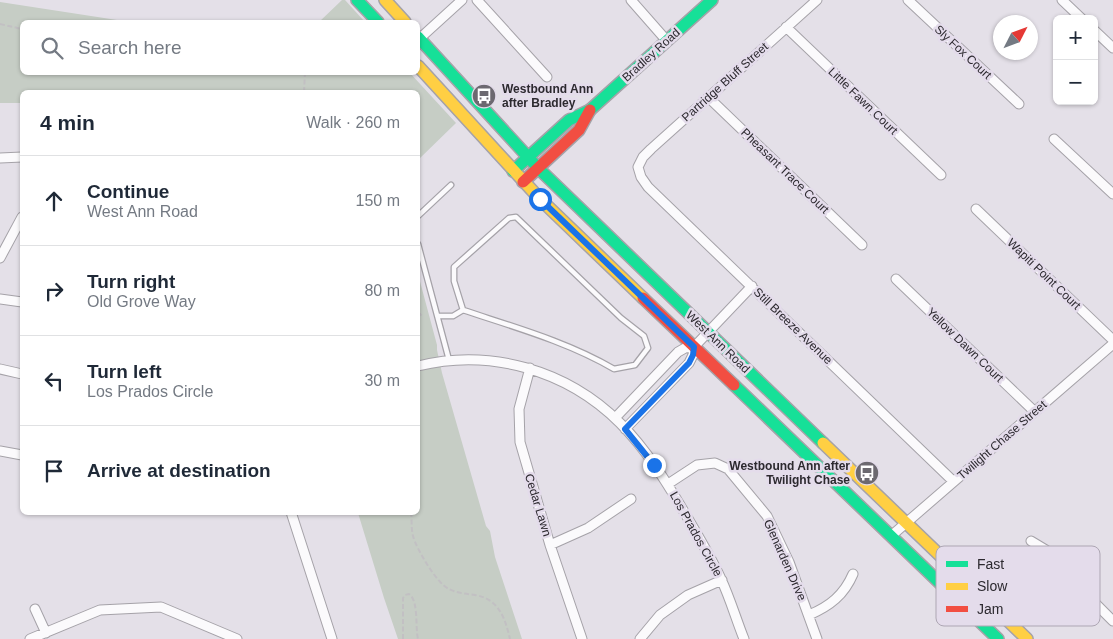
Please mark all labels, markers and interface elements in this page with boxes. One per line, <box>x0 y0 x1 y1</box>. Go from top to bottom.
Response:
north arrow <box>993 15 1038 60</box>
map controls <box>1053 15 1098 105</box>
button: + <box>1053 15 1098 60</box>
search box <box>20 20 420 75</box>
street label: Sly Fox Court <box>932 22 995 82</box>
street label: Bradley Road <box>619 25 683 85</box>
icon: search <box>38 34 66 62</box>
text: Search here <box>78 37 182 58</box>
street label: Partridge Bluff Street <box>679 39 771 124</box>
button: − <box>1053 60 1098 105</box>
street label: Little Fawn Court <box>826 64 901 138</box>
place label: Westbound Ann after Bradley <box>502 82 593 110</box>
bus stop icon: Westbound Ann after Bradley <box>471 83 497 109</box>
text: 4 min <box>40 111 95 134</box>
text: Walk · 260 m <box>306 114 400 131</box>
street label: Pheasant Trace Court <box>738 125 832 217</box>
text: Continue <box>87 181 169 202</box>
icon: ahead <box>40 187 68 215</box>
route start <box>529 188 552 211</box>
text: 150 m <box>356 192 400 209</box>
text: West Ann Road <box>87 203 198 220</box>
street label: Wapiti Point Court <box>1005 236 1084 313</box>
text: Turn right <box>87 271 175 292</box>
icon: right <box>40 277 68 305</box>
text: 80 m <box>364 282 400 299</box>
street label: Still Breeze Avenue <box>751 285 835 367</box>
text: Old Grove Way <box>87 293 196 310</box>
street label: Yellow Dawn Court <box>924 305 1007 386</box>
street label: West Ann Road <box>683 308 753 376</box>
text: Turn left <box>87 361 162 382</box>
icon: left <box>40 367 68 395</box>
text: 30 m <box>364 372 400 389</box>
text: Los Prados Circle <box>87 383 213 400</box>
street label: Twilight Chase Street <box>955 397 1050 482</box>
route end <box>643 454 666 477</box>
icon: arrive <box>40 457 68 485</box>
place label: Westbound Ann after Twilight Chase <box>729 459 850 487</box>
text: Arrive at destination <box>87 460 271 481</box>
bus stop icon: Westbound Ann after Twilight Chase <box>854 460 880 486</box>
street label: Cedar Lawn <box>522 472 554 538</box>
street label: Los Prados Circle <box>667 489 725 579</box>
street label: Glenarden Drive <box>761 517 809 603</box>
legend <box>936 546 1100 626</box>
text: Fast <box>977 556 1004 572</box>
text: Slow <box>977 578 1008 594</box>
text: Jam <box>977 601 1003 617</box>

